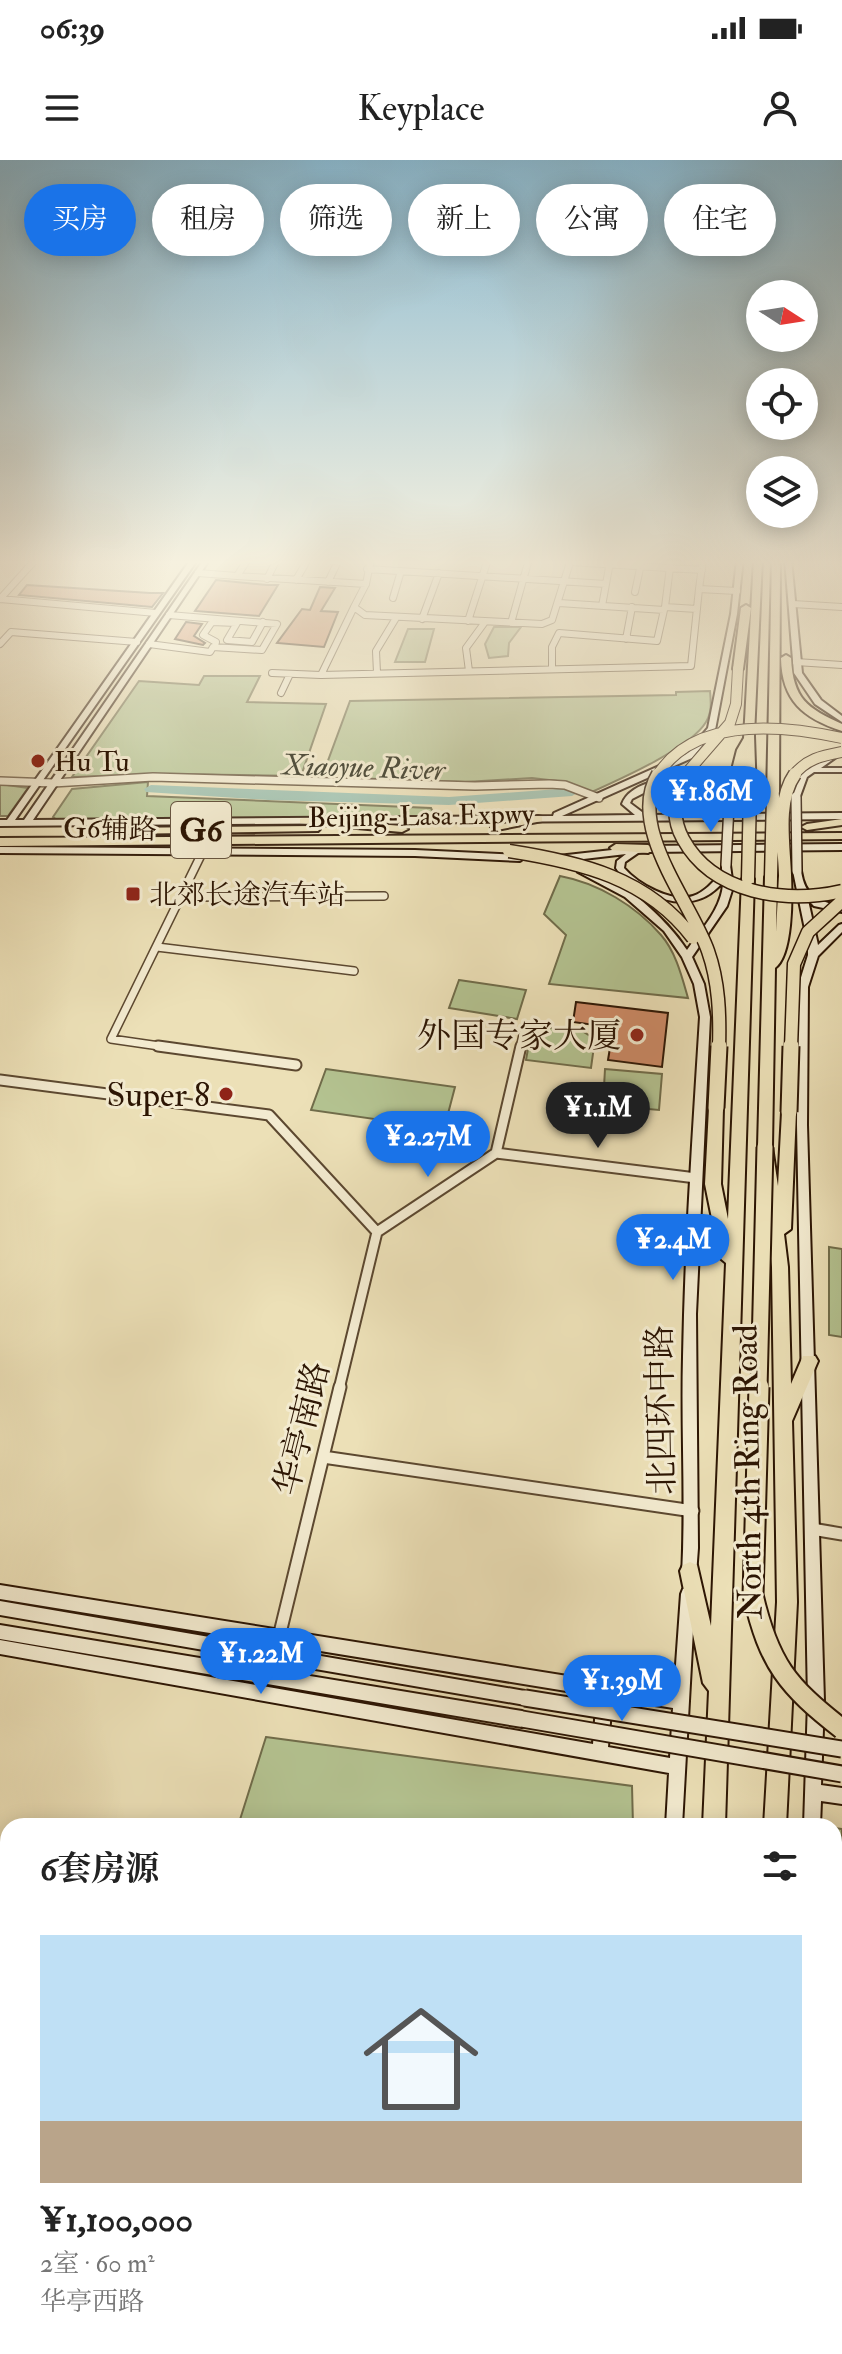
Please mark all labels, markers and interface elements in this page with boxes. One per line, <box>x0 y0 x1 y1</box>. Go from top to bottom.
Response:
text: 06:39 <box>40 10 105 47</box>
icon: menu <box>40 86 84 130</box>
text: Keyplace <box>357 86 485 131</box>
icon: person <box>758 86 802 130</box>
chip: 买房 <box>24 184 136 256</box>
chip: 租房 <box>152 184 264 256</box>
chip: 筛选 <box>280 184 392 256</box>
chip: 新上 <box>408 184 520 256</box>
chip: 公寓 <box>536 184 648 256</box>
chip: 住宅 <box>664 184 776 256</box>
north arrow <box>746 280 818 352</box>
map controls <box>746 280 818 528</box>
button: locate <box>746 368 818 440</box>
button: layers <box>746 456 818 528</box>
place label: Hu Tu <box>54 745 129 780</box>
water label: Xiaoyue River <box>279 746 447 789</box>
marker: Hu Tu <box>29 752 47 770</box>
pin: ¥1.86M <box>646 766 776 834</box>
text: ¥1.86M <box>669 776 753 808</box>
street label: Beijing-Lasa Expwy <box>308 797 535 836</box>
road number: G6 <box>171 802 231 858</box>
street label: G6辅路 <box>63 811 157 848</box>
place label: 北郊长途汽车站 <box>149 878 345 913</box>
marker: 北郊长途汽车站 <box>124 885 142 903</box>
place label: 外国专家大厦 <box>417 1015 621 1058</box>
marker: 外国专家大厦 <box>628 1026 646 1044</box>
place label: Super 8 <box>106 1074 210 1117</box>
pin: ¥1.1M <box>542 1082 654 1150</box>
marker: Super 8 <box>217 1085 235 1103</box>
text: ¥1.1M <box>564 1092 632 1124</box>
pin: ¥2.27M <box>363 1111 493 1179</box>
text: ¥2.27M <box>384 1121 472 1153</box>
pin: ¥2.4M <box>617 1214 729 1282</box>
text: ¥2.4M <box>634 1224 712 1256</box>
street label: North 4th Ring Road <box>724 1324 773 1620</box>
street label: 北四环中路 <box>639 1325 684 1495</box>
street label: 华亭南路 <box>265 1357 340 1500</box>
pin: ¥1.22M <box>196 1628 326 1696</box>
text: ¥1.22M <box>218 1638 304 1670</box>
pin: ¥1.39M <box>557 1655 687 1723</box>
text: ¥1.39M <box>581 1665 663 1697</box>
icon: filters <box>758 1844 802 1888</box>
text: 6套房源 <box>40 1848 159 1891</box>
icon: home <box>349 1987 493 2131</box>
text: ¥1,100,000 <box>40 2199 193 2242</box>
text: 2室 · 60 m² <box>40 2248 155 2280</box>
text: 华亭西路 <box>40 2286 144 2318</box>

